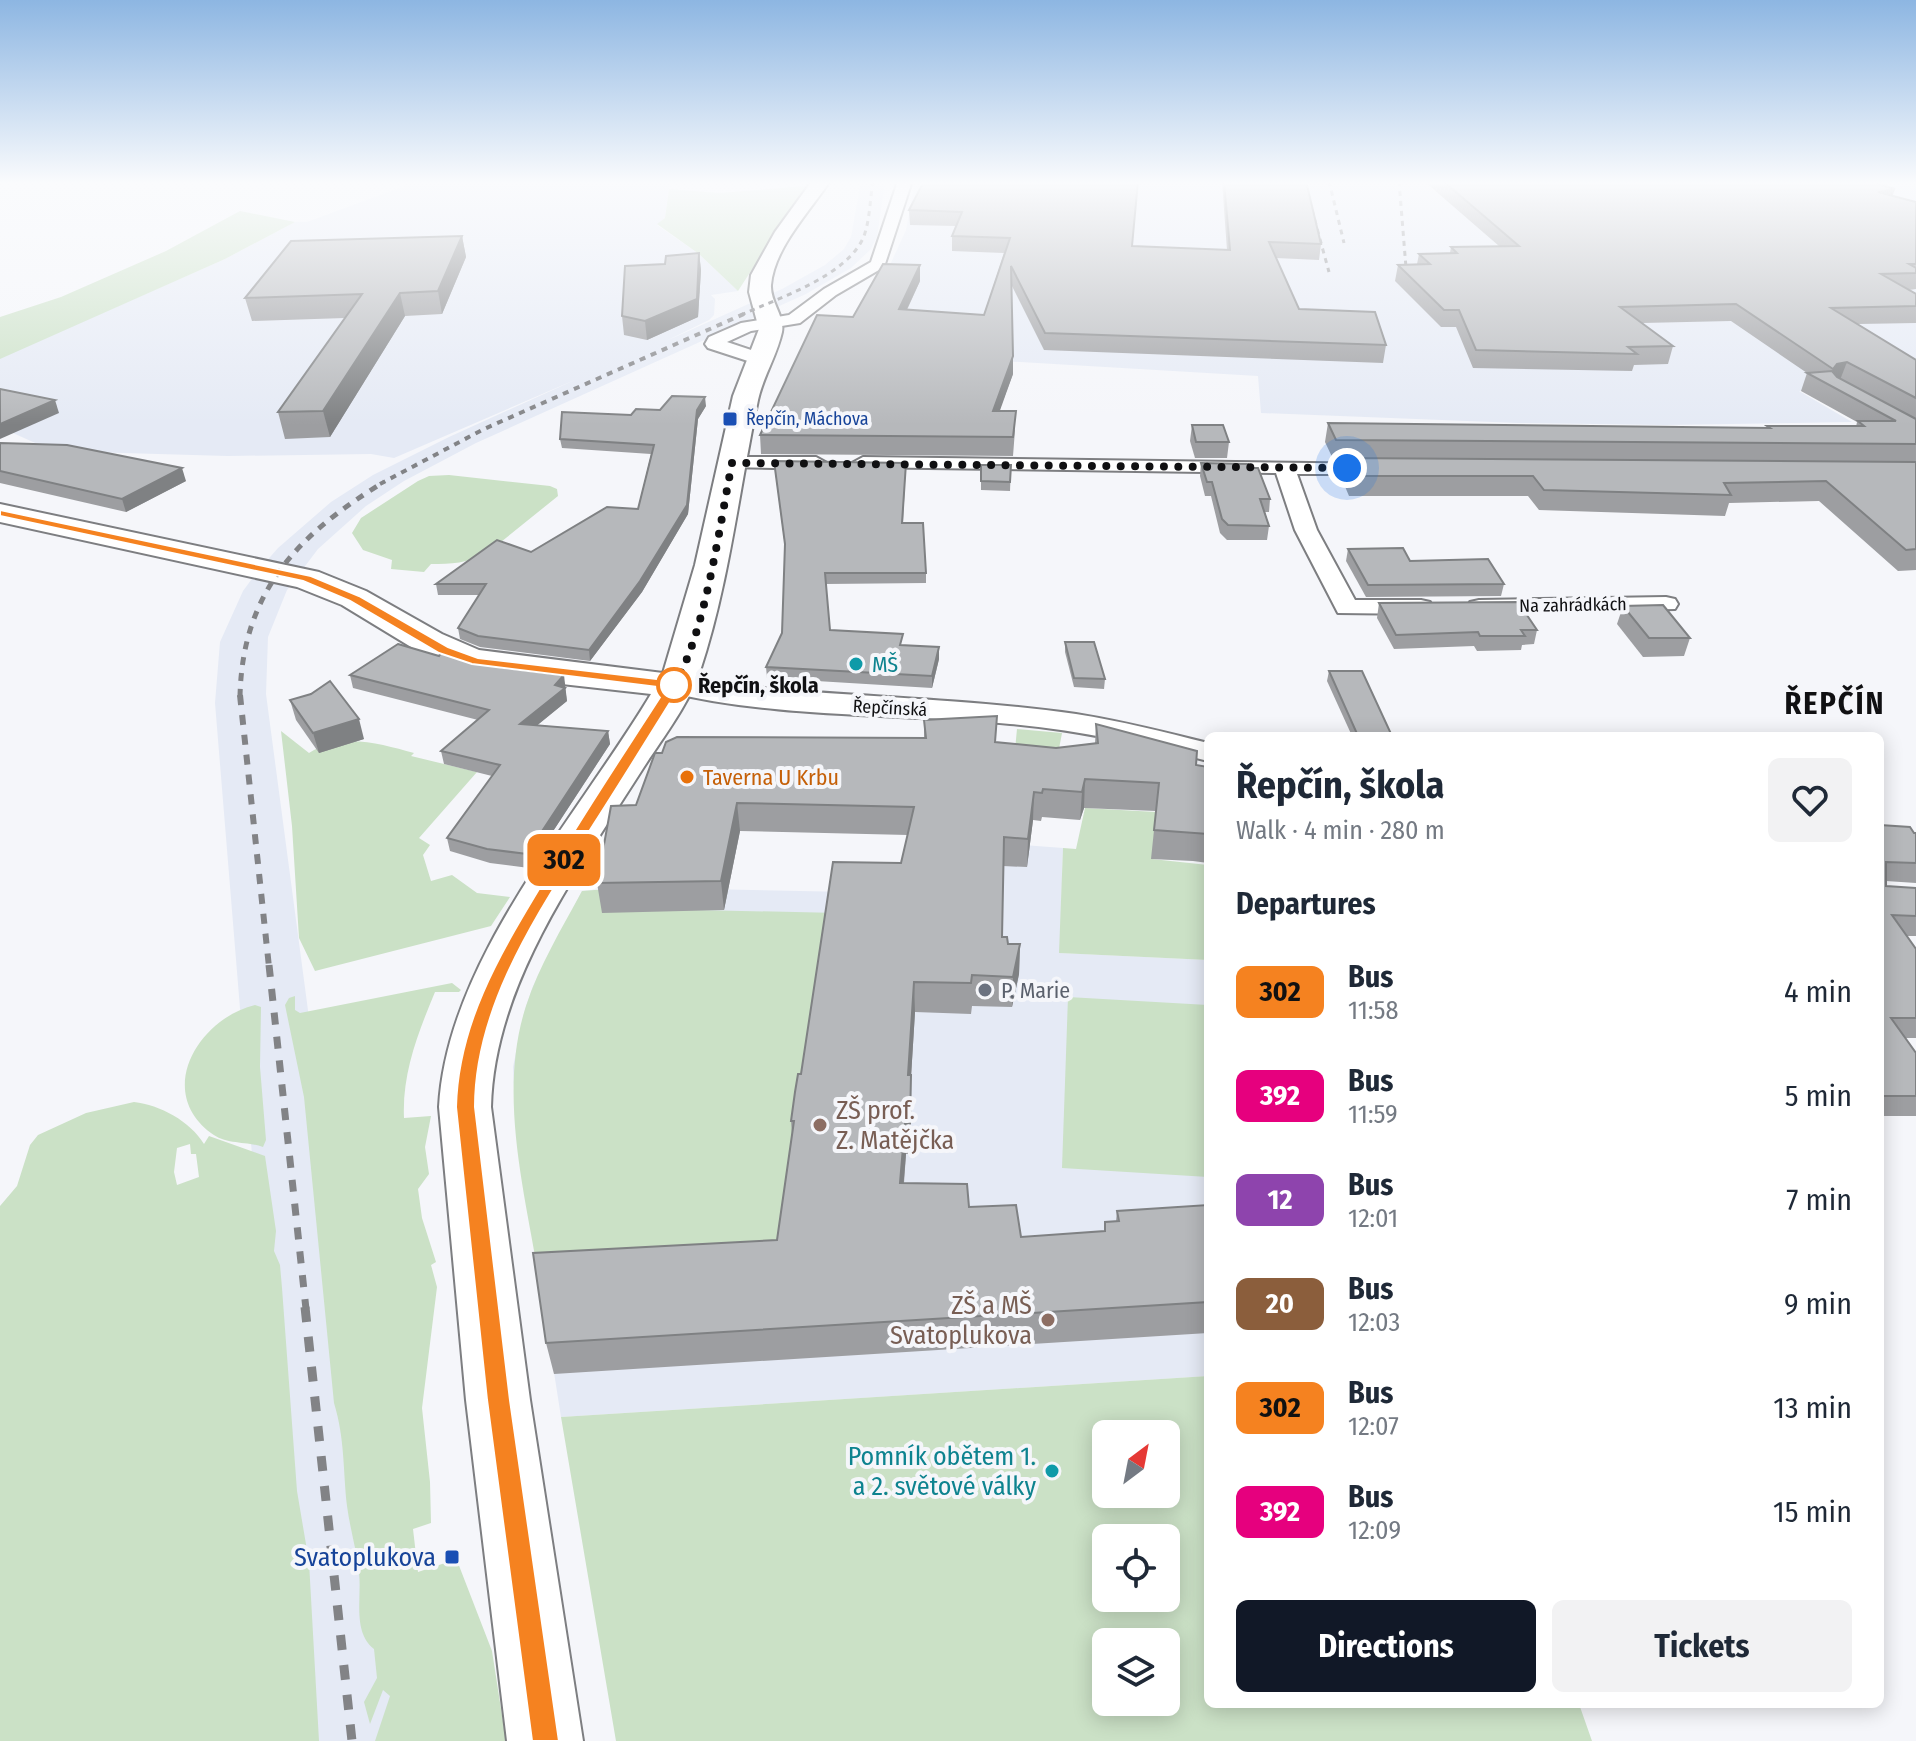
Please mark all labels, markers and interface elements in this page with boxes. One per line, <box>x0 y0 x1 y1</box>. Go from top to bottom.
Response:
place label: Řepčín, Máchova <box>746 408 869 430</box>
marker: Řepčín, Máchova <box>721 410 739 428</box>
your location <box>1327 448 1367 488</box>
street label: Na zahrádkách <box>1519 593 1627 617</box>
place label: MŠ <box>872 651 898 678</box>
marker: MŠ <box>847 655 865 673</box>
marker: Řepčín, škola <box>657 668 691 702</box>
place label: Řepčín, škola <box>698 672 819 699</box>
district label: ŘEPČÍN <box>1784 684 1886 722</box>
street label: Řepčínská <box>852 695 928 721</box>
button: heart <box>1768 758 1852 842</box>
text: Řepčín, škola <box>1236 762 1444 808</box>
place label: Taverna U Krbu <box>703 764 839 791</box>
marker: Taverna U Krbu <box>678 768 696 786</box>
text: Walk · 4 min · 280 m <box>1236 815 1445 846</box>
line badge: 302 <box>518 834 610 886</box>
text: 302 <box>543 843 585 876</box>
text: Departures <box>1236 886 1376 922</box>
text: Bus <box>1348 959 1393 995</box>
text: 4 min <box>1784 974 1852 1010</box>
text: 302 <box>1259 975 1301 1008</box>
place label: P. Marie <box>1001 977 1070 1004</box>
marker: P. Marie <box>976 981 994 999</box>
text: 11:58 <box>1348 995 1398 1026</box>
text: Bus <box>1348 1063 1393 1099</box>
text: 5 min <box>1785 1078 1852 1114</box>
text: 392 <box>1260 1079 1300 1112</box>
place label: ZŠ prof. Z. Matějčka <box>836 1095 954 1156</box>
text: 11:59 <box>1348 1099 1398 1130</box>
marker: ZŠ prof. Z. Matějčka <box>811 1116 829 1134</box>
text: Bus <box>1348 1167 1393 1203</box>
text: 7 min <box>1786 1182 1852 1218</box>
text: 12 <box>1268 1183 1292 1216</box>
text: 12:01 <box>1348 1203 1398 1234</box>
text: Bus <box>1348 1271 1393 1307</box>
text: 9 min <box>1784 1286 1852 1322</box>
text: 20 <box>1266 1287 1294 1320</box>
place label: ZŠ a MŠ Svatoplukova <box>890 1290 1032 1351</box>
text: 12:03 <box>1348 1307 1400 1338</box>
marker: ZŠ a MŠ Svatoplukova <box>1039 1311 1057 1329</box>
text: Bus <box>1348 1375 1393 1411</box>
text: 13 min <box>1773 1390 1852 1426</box>
text: 302 <box>1259 1391 1301 1424</box>
text: 12:07 <box>1348 1411 1399 1442</box>
north arrow <box>1092 1420 1180 1508</box>
map controls <box>1092 1420 1180 1716</box>
place label: Pomník obětem 1. a 2. světové války <box>848 1441 1036 1502</box>
marker: Pomník obětem 1. a 2. světové války <box>1043 1462 1061 1480</box>
text: Bus <box>1348 1479 1393 1515</box>
text: 15 min <box>1773 1494 1852 1530</box>
text: 392 <box>1260 1495 1300 1528</box>
text: 12:09 <box>1348 1515 1401 1546</box>
button: locate <box>1092 1524 1180 1612</box>
place label: Svatoplukova <box>294 1542 436 1573</box>
marker: Svatoplukova <box>443 1548 461 1566</box>
button: Directions <box>1236 1600 1536 1692</box>
button: Tickets <box>1552 1600 1852 1692</box>
button: layers <box>1092 1628 1180 1716</box>

